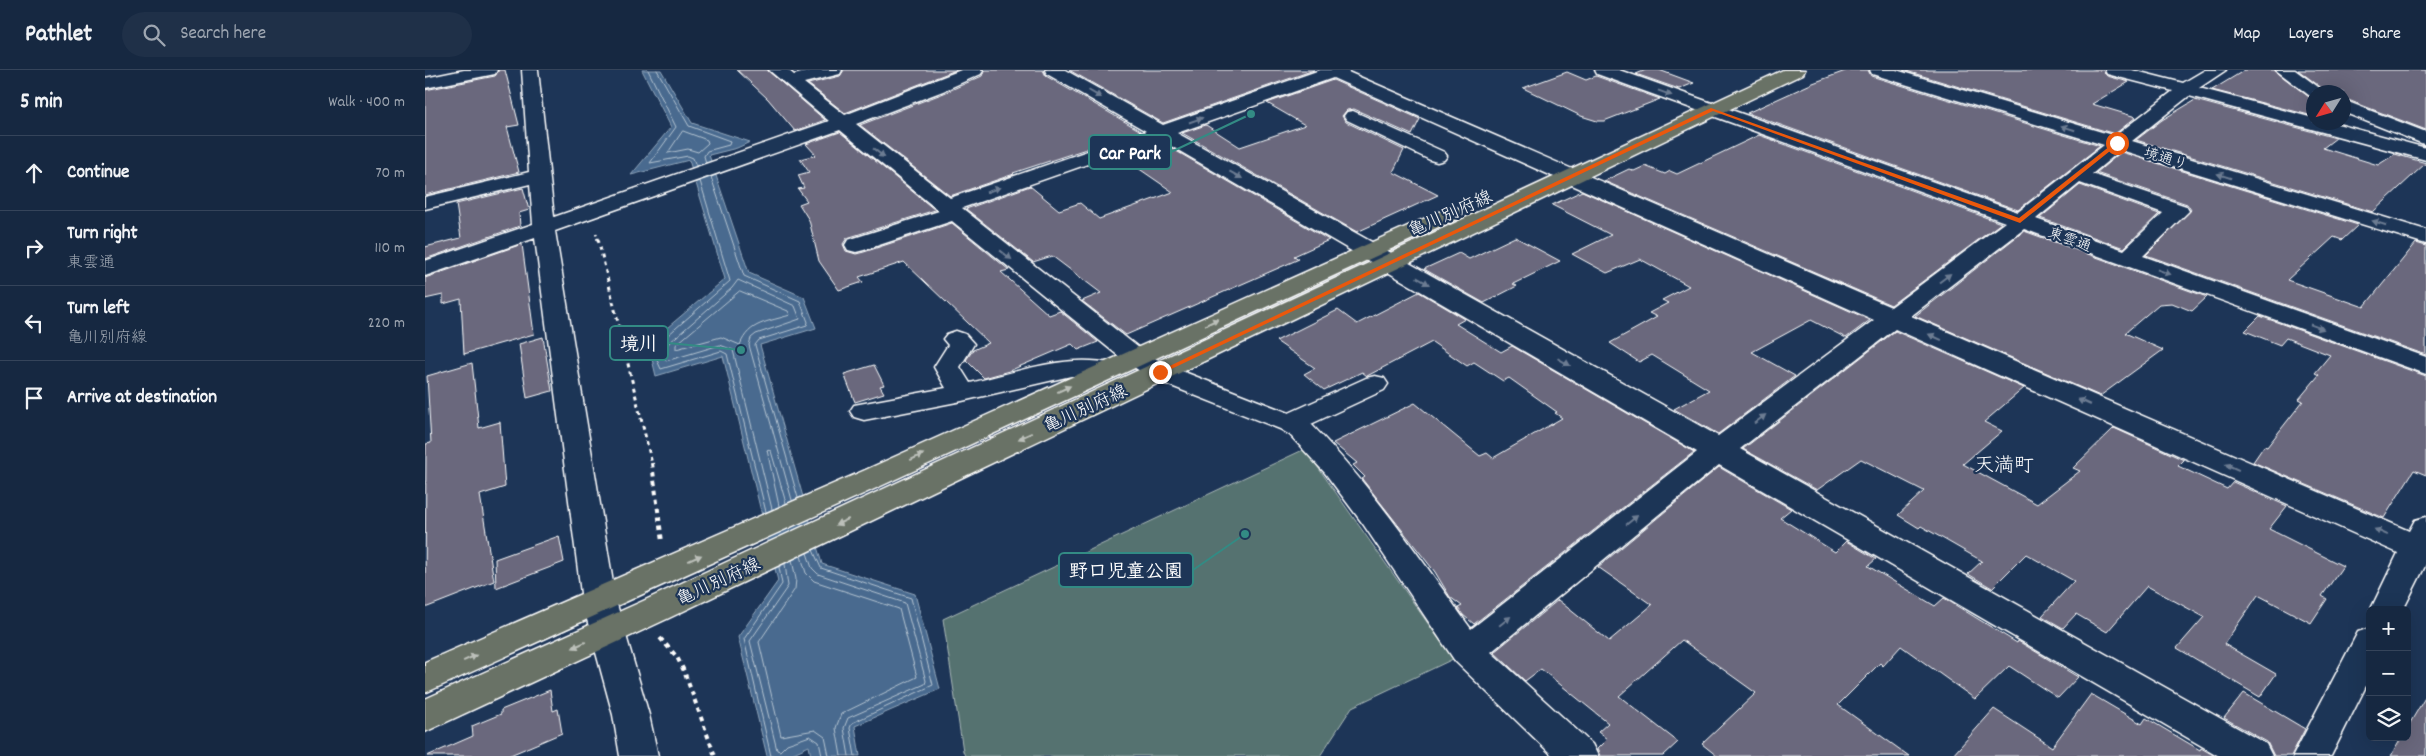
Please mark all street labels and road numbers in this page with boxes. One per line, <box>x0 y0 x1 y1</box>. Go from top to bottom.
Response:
street label: 境通り <box>2141 143 2190 177</box>
street label: 亀川別府線 <box>1405 186 1497 245</box>
street label: 東雲通 <box>2044 223 2094 259</box>
street label: 亀川別府線 <box>1040 380 1132 441</box>
street label: 亀川別府線 <box>673 553 765 614</box>

